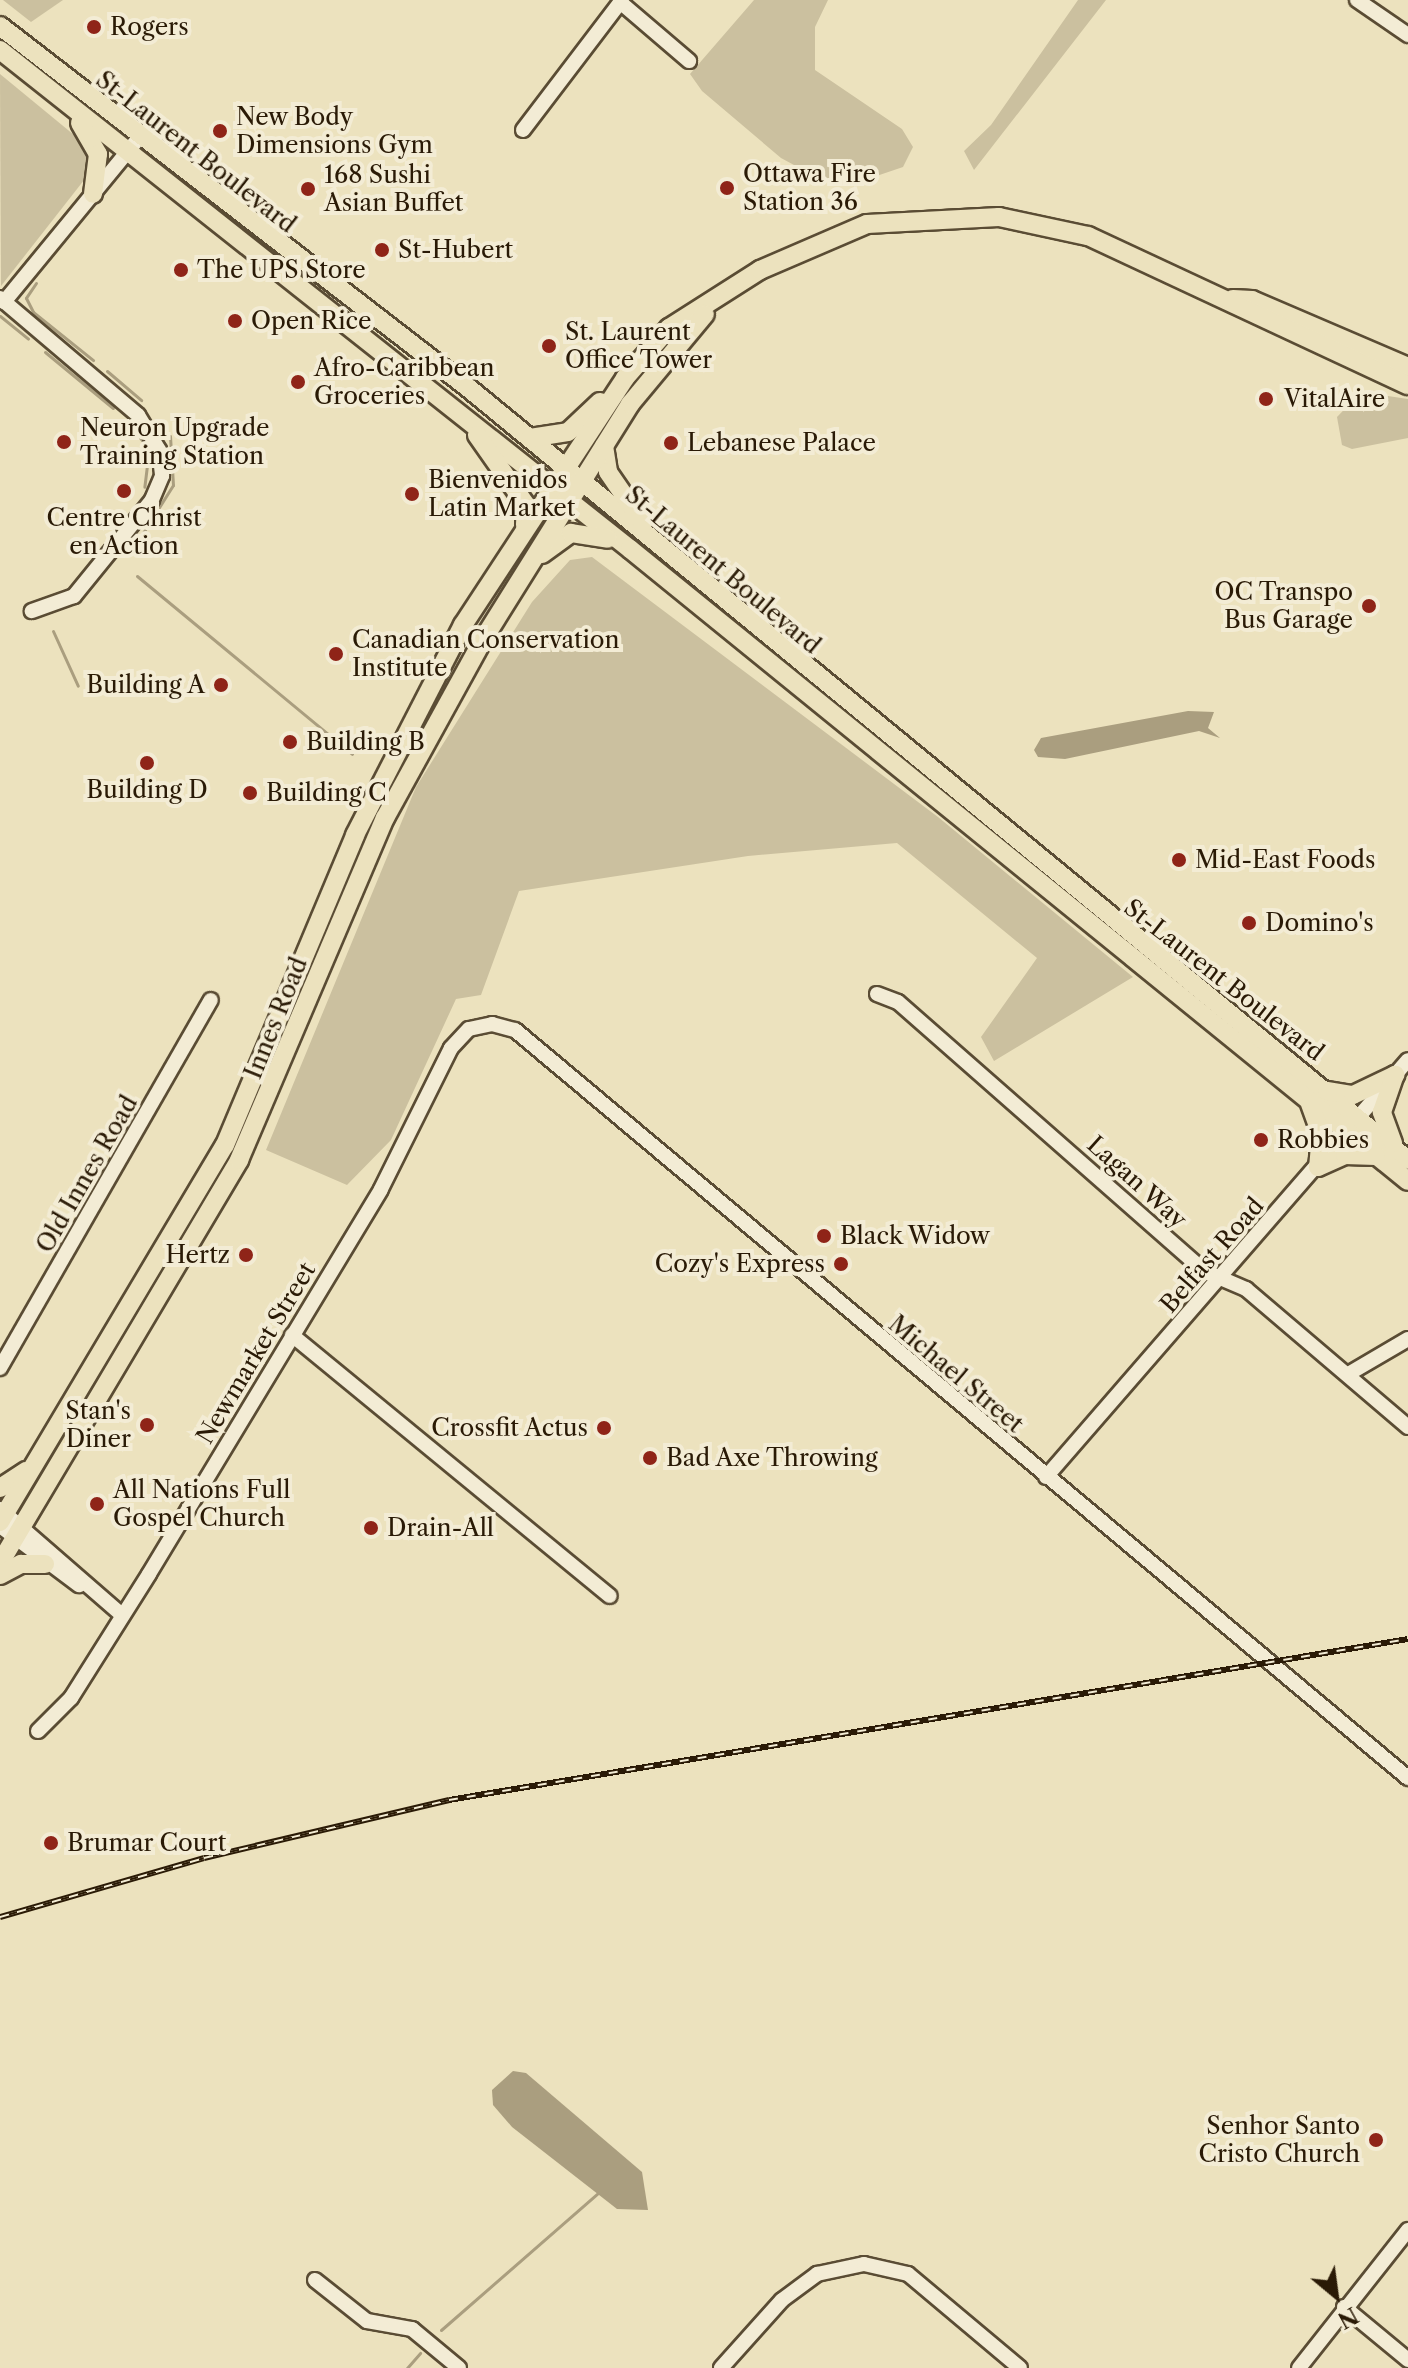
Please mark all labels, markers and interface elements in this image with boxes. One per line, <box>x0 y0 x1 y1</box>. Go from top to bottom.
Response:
place label: Rogers <box>110 13 189 41</box>
marker: Rogers <box>85 18 103 36</box>
street label: St-Laurent Boulevard <box>90 65 302 239</box>
place label: New Body Dimensions Gym <box>236 103 433 159</box>
marker: New Body Dimensions Gym <box>211 122 229 140</box>
place label: Ottawa Fire Station 36 <box>743 160 876 216</box>
place label: 168 Sushi Asian Buffet <box>324 161 463 217</box>
marker: Ottawa Fire Station 36 <box>718 179 736 197</box>
marker: 168 Sushi Asian Buffet <box>299 180 317 198</box>
place label: St-Hubert <box>398 236 513 264</box>
marker: St-Hubert <box>373 241 391 259</box>
place label: The UPS Store <box>197 256 366 284</box>
marker: The UPS Store <box>172 261 190 279</box>
place label: Open Rice <box>251 307 372 335</box>
marker: Open Rice <box>226 312 244 330</box>
place label: St. Laurent Office Tower <box>565 318 713 374</box>
marker: St. Laurent Office Tower <box>540 337 558 355</box>
place label: Afro-Caribbean Groceries <box>314 354 495 410</box>
marker: Afro-Caribbean Groceries <box>289 373 307 391</box>
place label: VitalAire <box>1284 385 1385 413</box>
marker: VitalAire <box>1255 388 1277 410</box>
place label: Neuron Upgrade Training Station <box>80 414 270 470</box>
place label: Lebanese Palace <box>687 429 876 457</box>
marker: Neuron Upgrade Training Station <box>55 433 73 451</box>
marker: Lebanese Palace <box>662 434 680 452</box>
place label: Bienvenidos Latin Market <box>428 466 575 522</box>
street label: St-Laurent Boulevard <box>620 480 826 660</box>
marker: Centre Christ en Action <box>115 482 133 500</box>
marker: Bienvenidos Latin Market <box>403 485 421 503</box>
place label: Centre Christ en Action <box>47 504 201 560</box>
place label: OC Transpo Bus Garage <box>1214 578 1353 634</box>
marker: OC Transpo Bus Garage <box>1360 597 1378 615</box>
place label: Canadian Conservation Institute <box>352 626 620 682</box>
marker: Canadian Conservation Institute <box>327 645 345 663</box>
place label: Building A <box>85 671 205 699</box>
marker: Building A <box>212 676 230 694</box>
place label: Building B <box>306 728 425 756</box>
marker: Building B <box>281 733 299 751</box>
marker: Building D <box>138 754 156 772</box>
place label: Building D <box>86 776 208 804</box>
place label: Building C <box>266 779 386 807</box>
marker: Building C <box>241 784 259 802</box>
place label: Mid-East Foods <box>1195 846 1375 874</box>
marker: Mid-East Foods <box>1170 851 1188 869</box>
street label: St-Laurent Boulevard <box>1118 893 1330 1067</box>
place label: Domino's <box>1265 909 1374 937</box>
marker: Domino's <box>1240 914 1258 932</box>
street label: Innes Road <box>239 953 313 1083</box>
street label: Old Innes Road <box>30 1090 144 1258</box>
place label: Robbies <box>1277 1126 1369 1154</box>
street label: Lagan Way <box>1081 1130 1193 1234</box>
marker: Robbies <box>1252 1131 1270 1149</box>
street label: Belfast Road <box>1154 1192 1270 1318</box>
place label: Black Widow <box>840 1222 991 1250</box>
marker: Black Widow <box>815 1227 833 1245</box>
place label: Hertz <box>166 1241 230 1269</box>
marker: Hertz <box>237 1246 255 1264</box>
place label: Cozy's Express <box>655 1250 825 1278</box>
marker: Cozy's Express <box>832 1255 850 1273</box>
street label: Newmarket Street <box>190 1257 322 1449</box>
street label: Michael Street <box>883 1309 1029 1439</box>
place label: Stan's Diner <box>65 1397 131 1453</box>
place label: Crossfit Actus <box>430 1414 588 1442</box>
marker: Stan's Diner <box>138 1416 156 1434</box>
marker: Crossfit Actus <box>595 1419 613 1437</box>
place label: Bad Axe Throwing <box>666 1444 879 1472</box>
marker: Bad Axe Throwing <box>641 1449 659 1467</box>
place label: All Nations Full Gospel Church <box>113 1476 290 1532</box>
marker: All Nations Full Gospel Church <box>88 1495 106 1513</box>
place label: Drain-All <box>387 1514 494 1542</box>
marker: Drain-All <box>362 1519 380 1537</box>
place label: Brumar Court <box>67 1829 227 1857</box>
marker: Brumar Court <box>42 1834 60 1852</box>
place label: Senhor Santo Cristo Church <box>1198 2112 1360 2168</box>
marker: Senhor Santo Cristo Church <box>1367 2131 1385 2149</box>
north arrow <box>1296 2256 1376 2336</box>
text: N <box>1333 2301 1363 2334</box>

